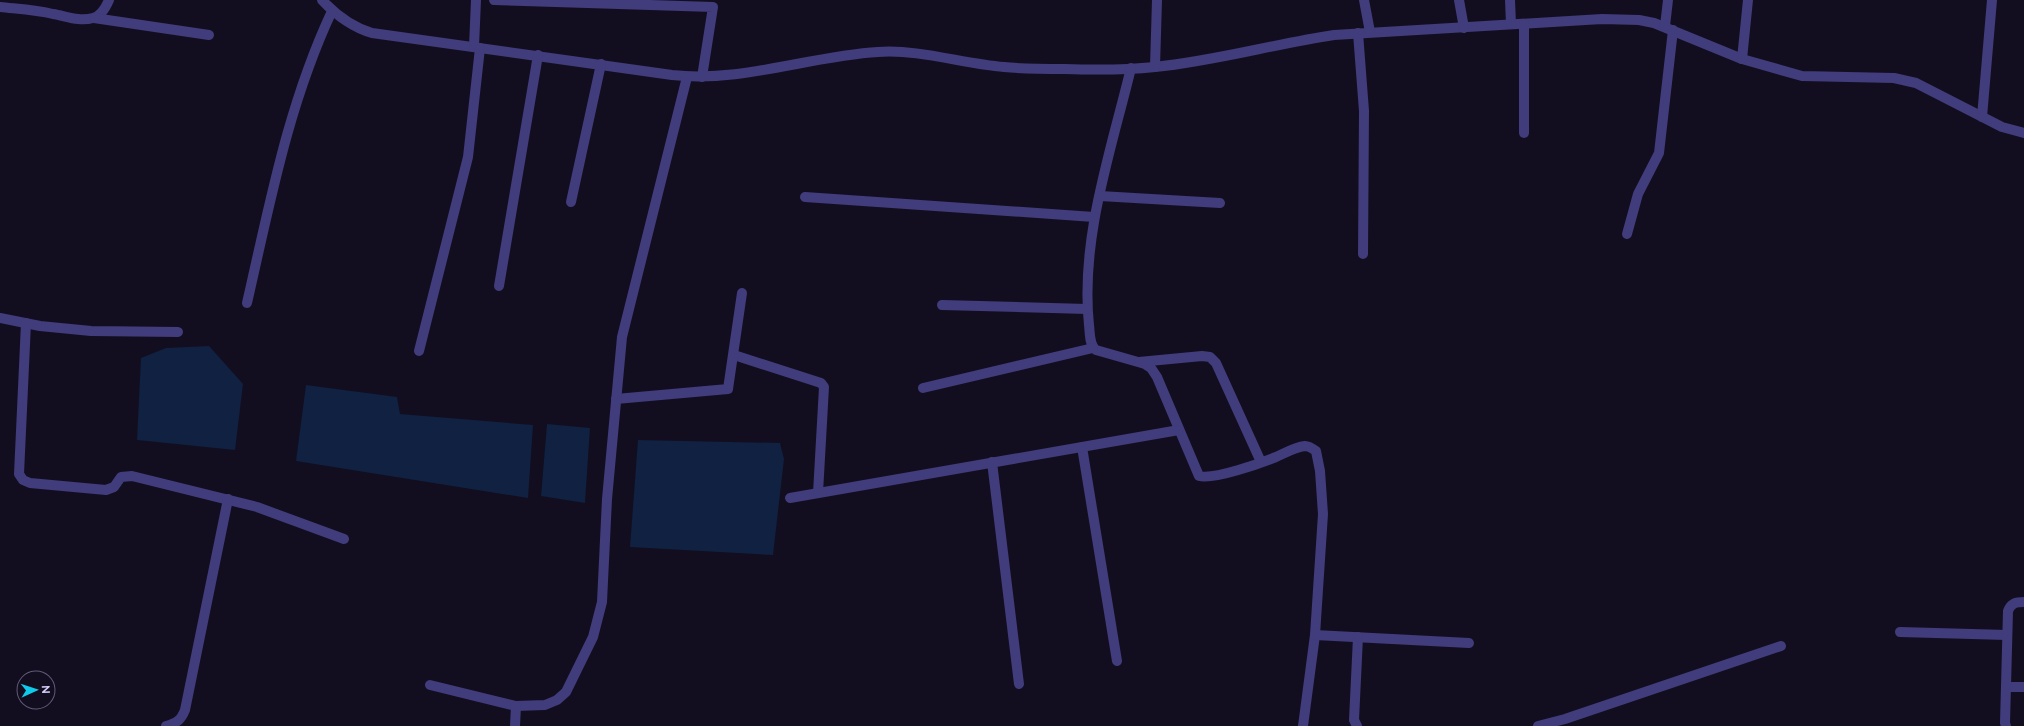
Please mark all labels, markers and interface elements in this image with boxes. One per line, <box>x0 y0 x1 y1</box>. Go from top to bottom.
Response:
north arrow <box>16 670 56 710</box>
text: N <box>39 685 52 694</box>

